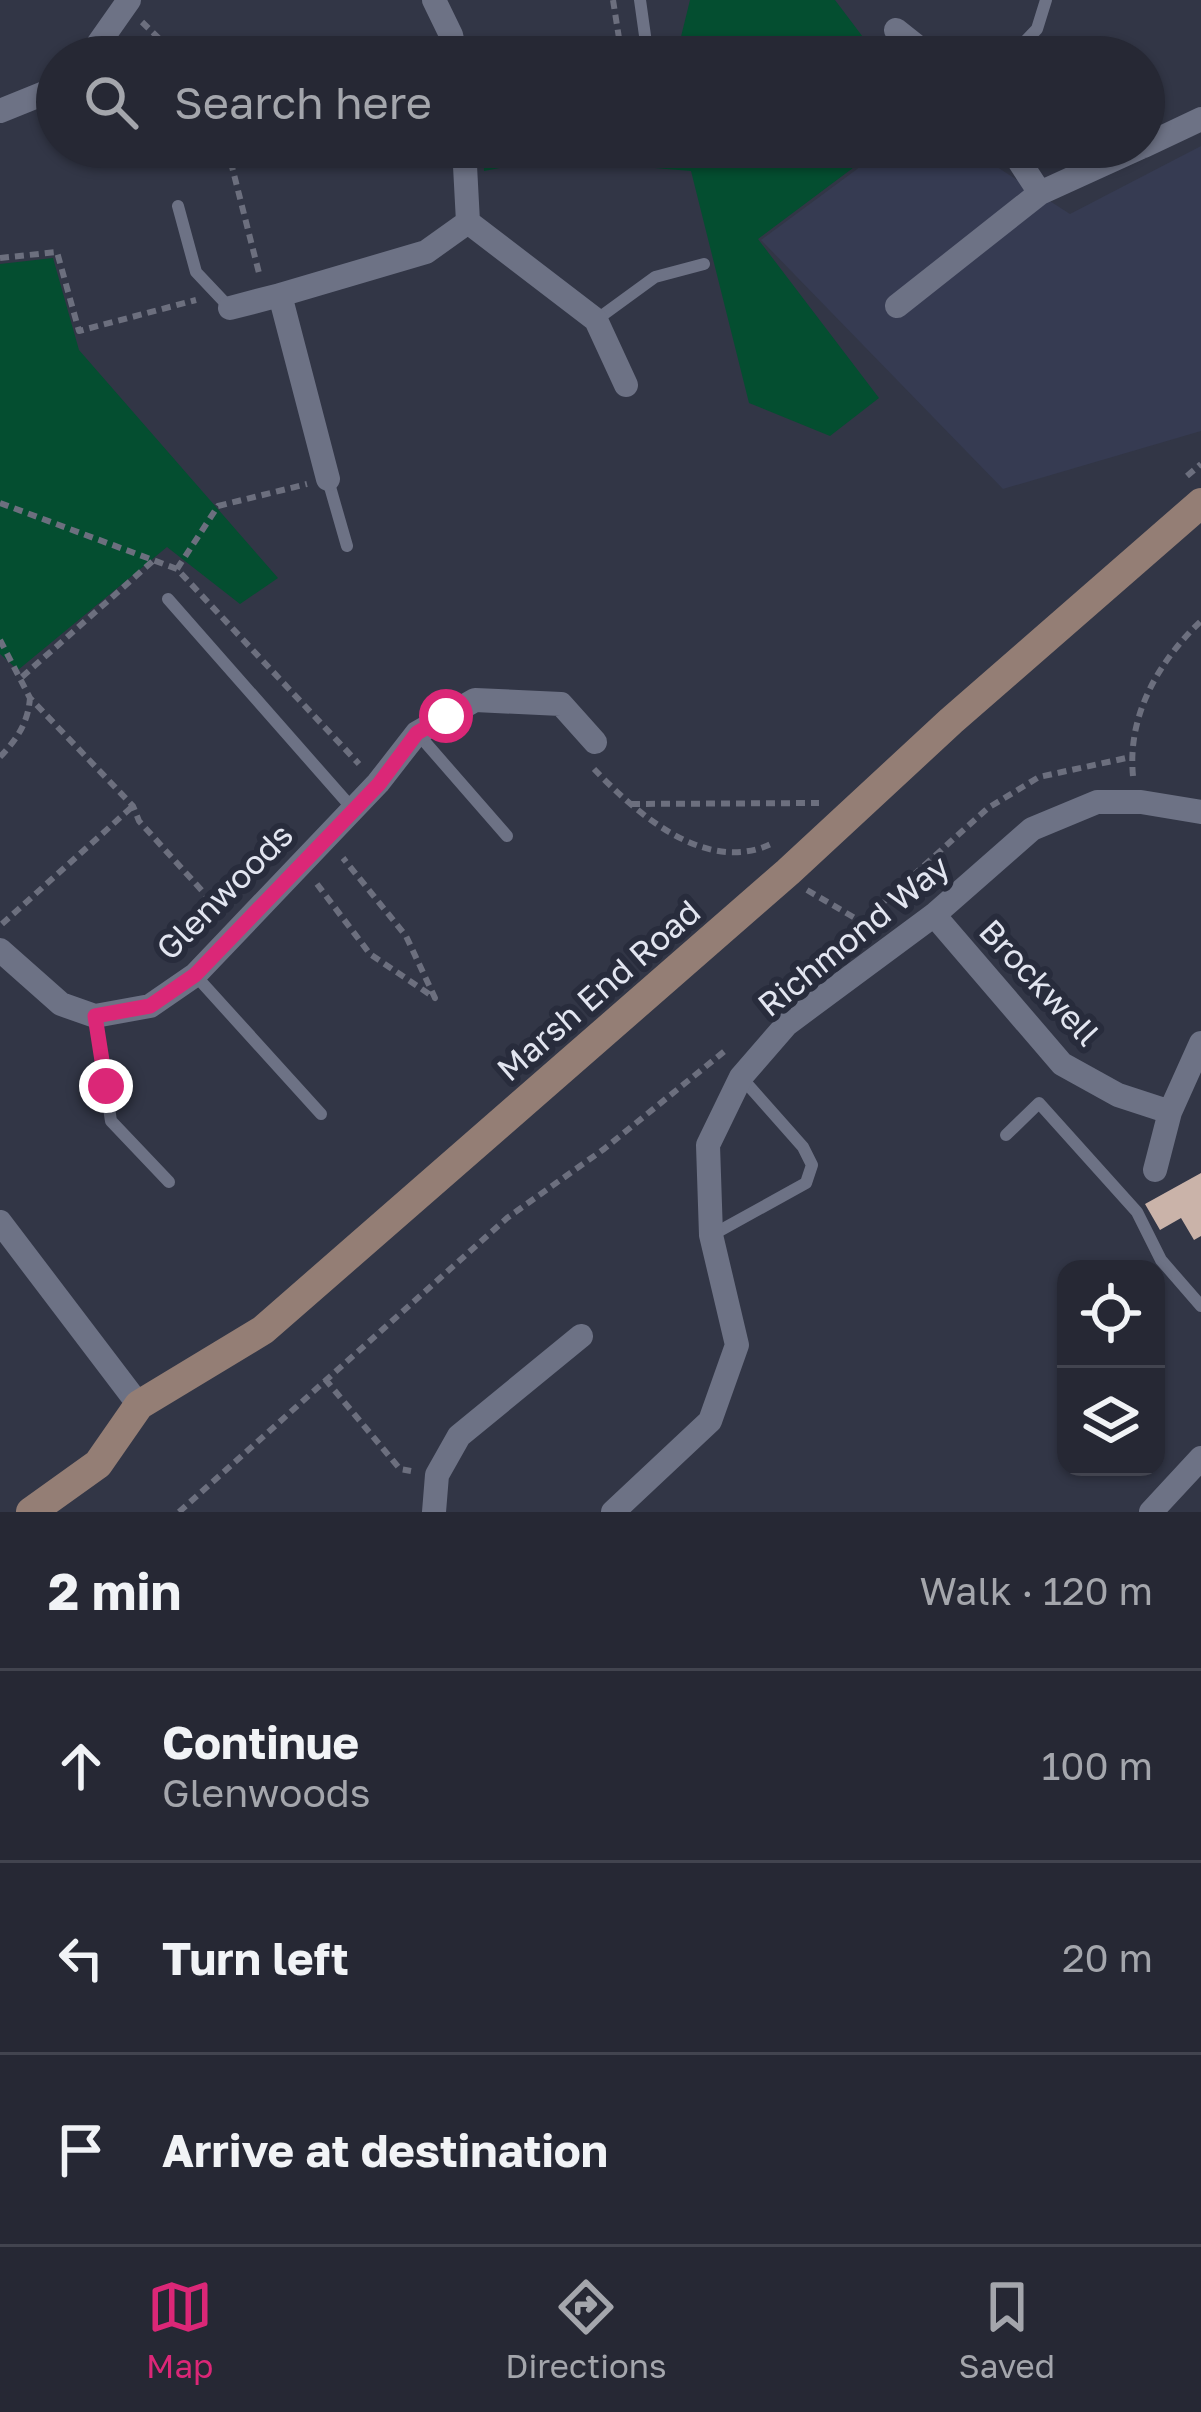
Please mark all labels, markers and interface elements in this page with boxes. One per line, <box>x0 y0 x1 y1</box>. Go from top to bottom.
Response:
search box <box>36 36 1165 168</box>
icon: search <box>78 69 144 135</box>
text: Search here <box>174 75 432 129</box>
route start <box>419 689 473 743</box>
street label: Glenwoods <box>148 815 300 967</box>
street label: Richmond Way <box>750 846 956 1024</box>
street label: Marsh End Road <box>489 891 707 1089</box>
street label: Brockwell <box>972 911 1108 1053</box>
route end <box>79 1059 133 1113</box>
map controls <box>1057 1260 1165 1476</box>
button: locate <box>1057 1260 1165 1368</box>
button: layers <box>1057 1368 1165 1476</box>
text: 2 min <box>48 1560 181 1621</box>
text: Walk · 120 m <box>919 1567 1153 1614</box>
text: Continue <box>162 1715 359 1769</box>
icon: ahead <box>48 1733 114 1799</box>
text: 100 m <box>1041 1742 1153 1789</box>
text: Glenwoods <box>162 1769 370 1816</box>
icon: left <box>48 1925 114 1991</box>
text: Turn left <box>162 1931 349 1985</box>
text: 20 m <box>1062 1934 1153 1981</box>
icon: arrive <box>48 2117 114 2183</box>
text: Arrive at destination <box>162 2123 608 2177</box>
tab: Map <box>146 2274 213 2385</box>
tab: Directions <box>505 2274 667 2385</box>
tab: Saved <box>959 2274 1055 2385</box>

